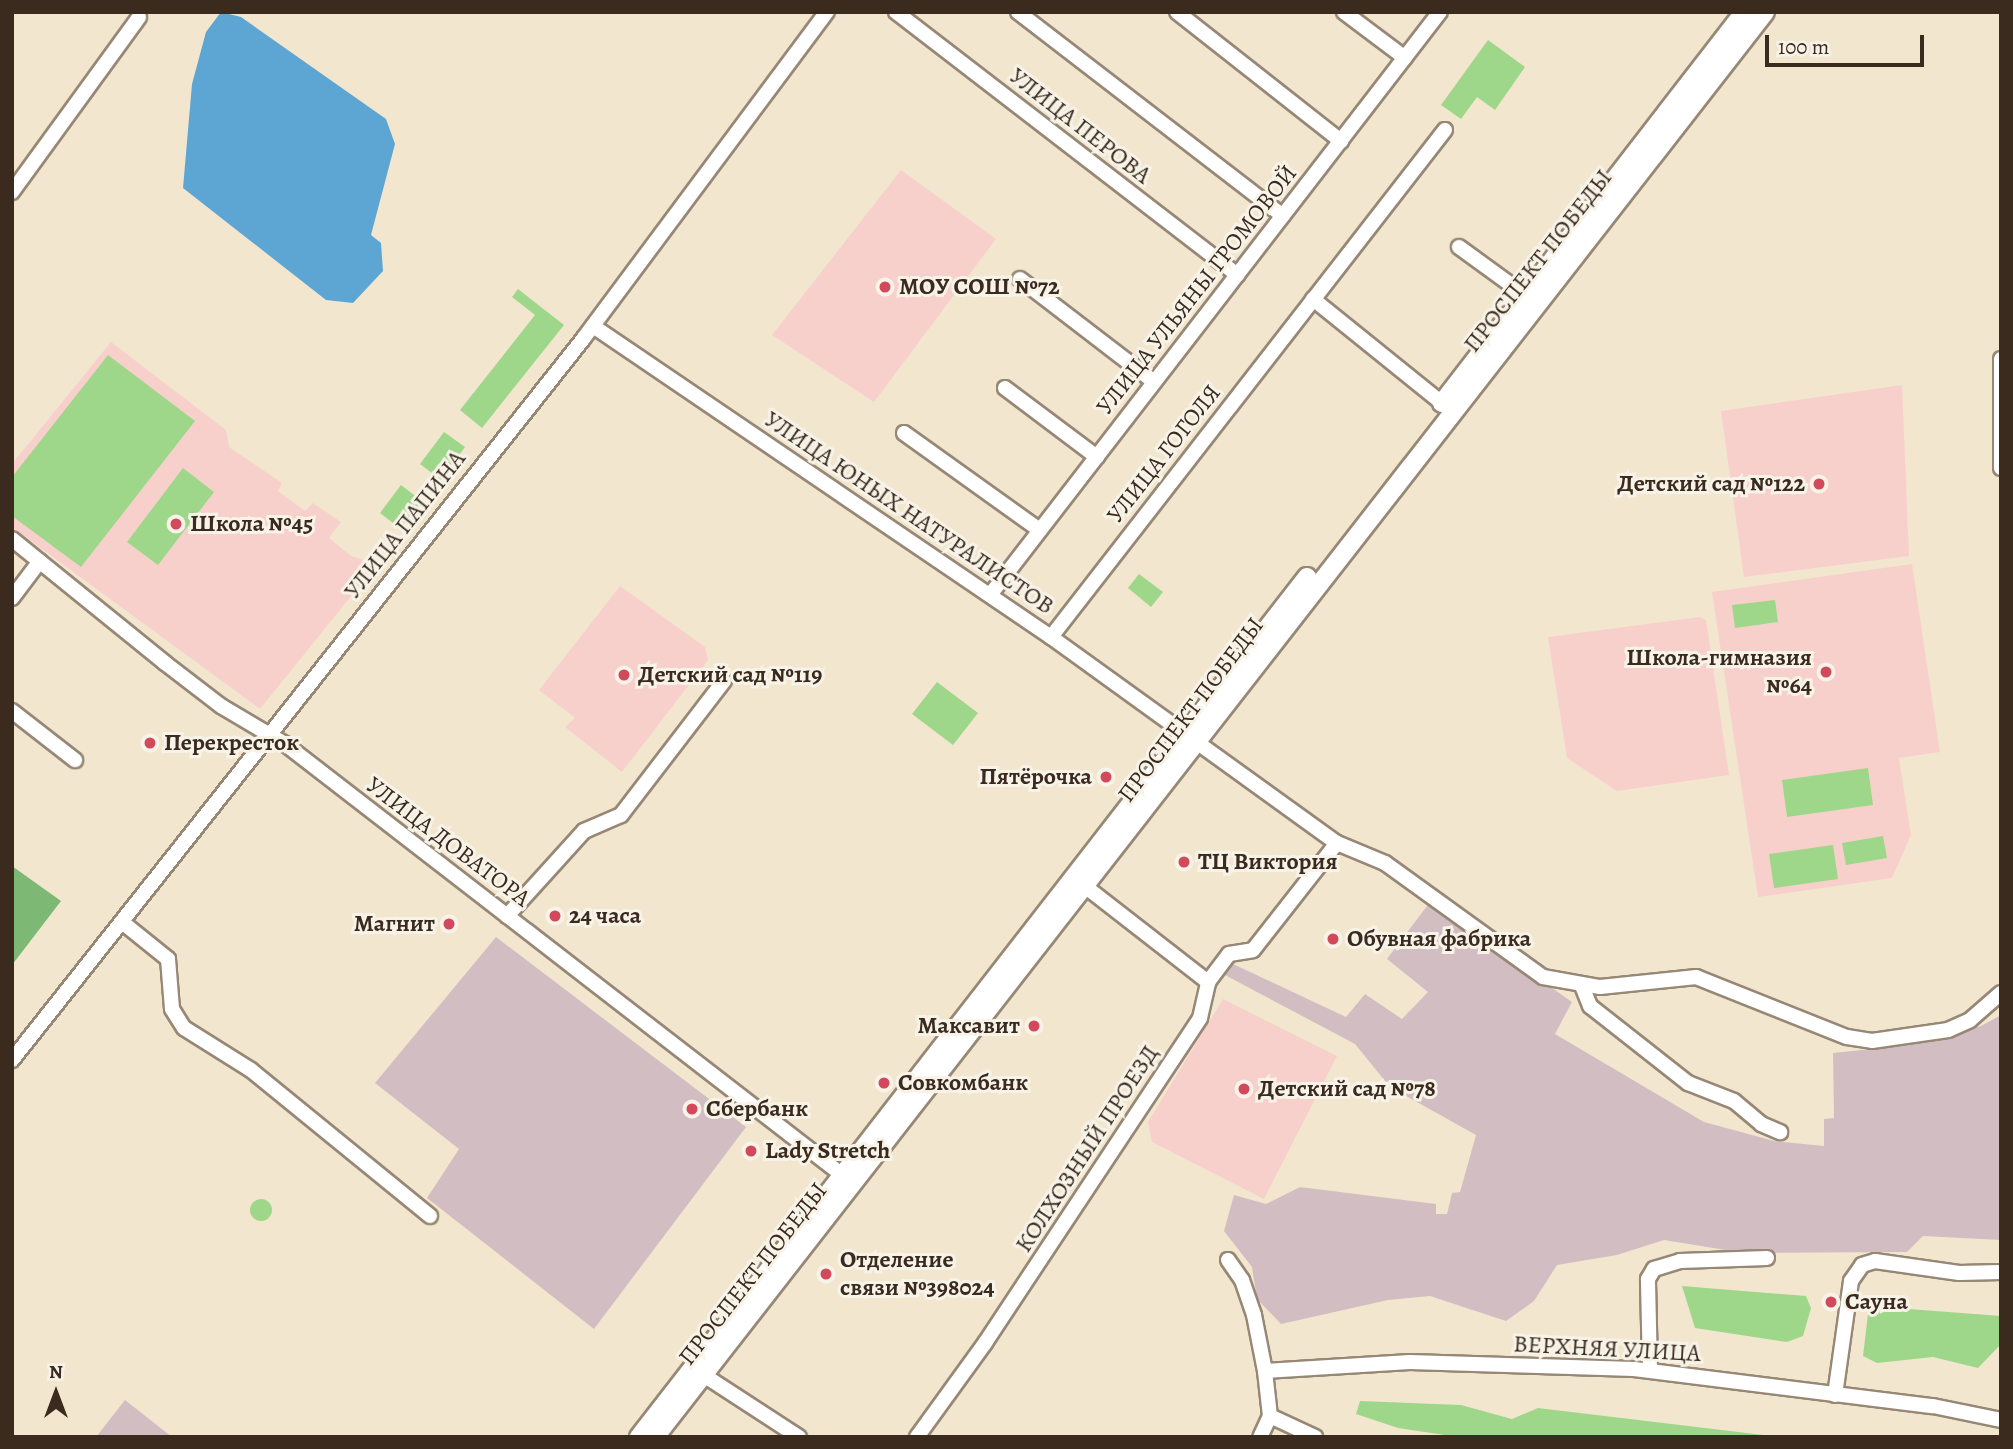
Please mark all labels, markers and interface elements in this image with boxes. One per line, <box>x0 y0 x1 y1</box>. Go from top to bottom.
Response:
scale bar <box>1768 21 1927 65</box>
text: 100 m <box>1778 33 1829 61</box>
street label: УЛИЦА ПЕРОВА <box>1003 62 1157 190</box>
street label: УЛИЦА УЛЬЯНЫ ГРОМОВОЙ <box>1091 159 1303 421</box>
street label: ПРОСПЕКТ ПОБЕДЫ <box>1458 164 1618 358</box>
place label: МОУ СОШ №72 <box>899 273 1060 301</box>
marker: МОУ СОШ №72 <box>877 279 893 295</box>
street label: УЛИЦА ГОГОЛЯ <box>1101 379 1227 529</box>
street label: УЛИЦА ЮНЫХ НАТУРАЛИСТОВ <box>759 405 1059 621</box>
street label: УЛИЦА ПАПИНА <box>338 445 472 605</box>
place label: Детский сад №122 <box>1617 470 1805 498</box>
marker: Детский сад №122 <box>1811 476 1827 492</box>
place label: Школа №45 <box>190 510 313 538</box>
marker: Школа №45 <box>168 516 184 532</box>
street label: ПРОСПЕКТ ПОБЕДЫ <box>1112 612 1270 808</box>
place label: Школа-гимназия №64 <box>1626 644 1812 700</box>
place label: Детский сад №119 <box>638 661 822 689</box>
marker: Школа-гимназия №64 <box>1818 664 1834 680</box>
marker: Детский сад №119 <box>616 667 632 683</box>
place label: Перекресток <box>164 729 299 757</box>
marker: Перекресток <box>142 735 158 751</box>
place label: Пятёрочка <box>979 763 1092 791</box>
marker: Пятёрочка <box>1098 769 1114 785</box>
street label: УЛИЦА ДОВАТОРА <box>360 771 536 913</box>
place label: ТЦ Виктория <box>1198 848 1338 876</box>
marker: ТЦ Виктория <box>1176 854 1192 870</box>
place label: 24 часа <box>569 902 641 930</box>
marker: 24 часа <box>547 908 563 924</box>
place label: Магнит <box>354 910 435 938</box>
marker: Магнит <box>441 916 457 932</box>
place label: Обувная фабрика <box>1347 925 1531 953</box>
marker: Обувная фабрика <box>1325 931 1341 947</box>
place label: Максавит <box>918 1012 1020 1040</box>
marker: Максавит <box>1026 1018 1042 1034</box>
street label: КОЛХОЗНЫЙ ПРОЕЗД <box>1009 1040 1165 1258</box>
place label: Совкомбанк <box>898 1069 1028 1097</box>
marker: Совкомбанк <box>876 1075 892 1091</box>
place label: Детский сад №78 <box>1258 1075 1436 1103</box>
marker: Детский сад №78 <box>1236 1081 1252 1097</box>
place label: Сбербанк <box>706 1095 808 1123</box>
marker: Сбербанк <box>684 1101 700 1117</box>
place label: Lady Stretch <box>765 1137 890 1165</box>
marker: Lady Stretch <box>743 1143 759 1159</box>
street label: ПРОСПЕКТ ПОБЕДЫ <box>673 1177 833 1371</box>
place label: Отделение связи №398024 <box>840 1246 994 1302</box>
marker: Отделение связи №398024 <box>818 1266 834 1282</box>
place label: Сауна <box>1845 1288 1908 1316</box>
marker: Сауна <box>1823 1294 1839 1310</box>
street label: ВЕРХНЯЯ УЛИЦА <box>1513 1330 1701 1368</box>
north arrow <box>21 1358 91 1428</box>
text: N <box>49 1359 63 1385</box>

